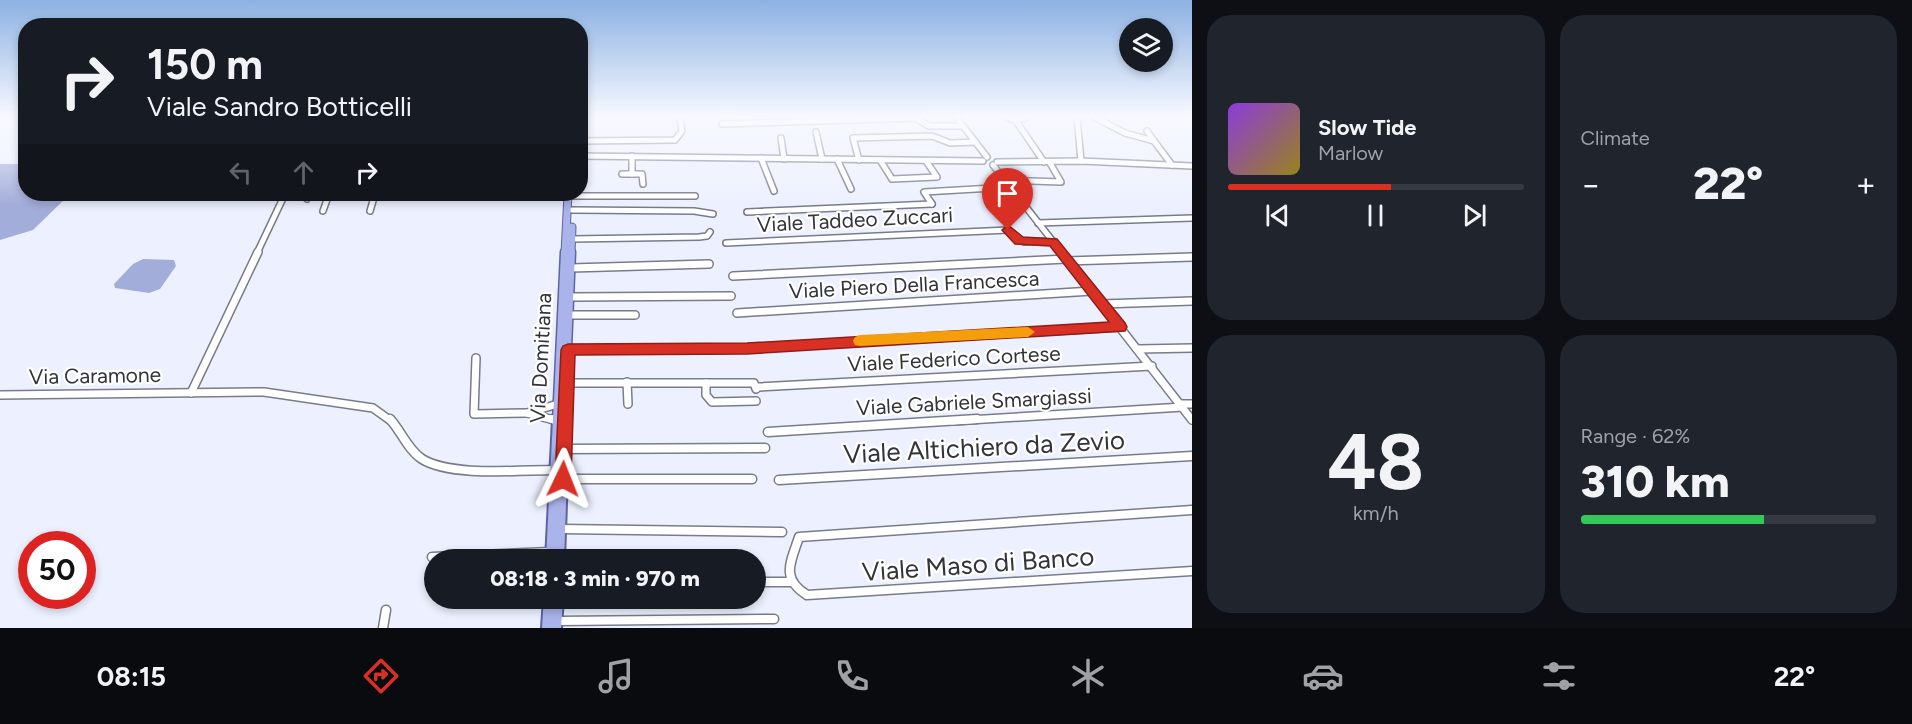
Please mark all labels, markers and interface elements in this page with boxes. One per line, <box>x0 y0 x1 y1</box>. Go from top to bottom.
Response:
map controls <box>1119 18 1173 72</box>
button: layers <box>1119 18 1173 72</box>
text: 150 m <box>147 39 263 90</box>
icon: right <box>48 42 126 120</box>
text: Viale Sandro Botticelli <box>147 90 412 123</box>
text: Slow Tide <box>1318 114 1417 141</box>
text: Climate <box>1581 126 1650 150</box>
text: Marlow <box>1318 141 1383 165</box>
icon: left <box>224 156 257 189</box>
icon: ahead <box>287 156 320 189</box>
icon: right <box>350 156 383 189</box>
text: 22° <box>1693 156 1763 210</box>
text: − <box>1581 165 1601 204</box>
text: + <box>1855 165 1876 204</box>
pin <box>982 168 1033 230</box>
icon: arrive <box>991 177 1024 210</box>
icon: previous <box>1261 199 1294 232</box>
icon: pause <box>1359 199 1392 232</box>
icon: next <box>1458 199 1491 232</box>
street label: Viale Taddeo Zuccari <box>756 202 954 237</box>
street label: Viale Piero Della Francesca <box>788 265 1040 304</box>
street label: Via Domitiana <box>525 292 556 424</box>
street label: Viale Federico Cortese <box>847 340 1061 377</box>
street label: Via Caramone <box>29 362 161 389</box>
street label: Viale Gabriele Smargiassi <box>855 383 1092 420</box>
text: 48 <box>1327 415 1424 509</box>
street label: Viale Altichiero da Zevio <box>842 424 1126 470</box>
text: Range · 62% <box>1581 424 1690 448</box>
position arrow <box>531 447 595 511</box>
text: 310 km <box>1581 454 1730 508</box>
text: km/h <box>1353 501 1399 525</box>
speed limit sign: 50 <box>18 531 96 609</box>
street label: Viale Maso di Banco <box>861 540 1095 588</box>
text: 08:18 · 3 min · 970 m <box>490 565 700 592</box>
icon: directions <box>360 655 402 697</box>
icon: music <box>595 655 637 697</box>
icon: phone <box>831 655 873 697</box>
icon: climate <box>1067 655 1109 697</box>
icon: car <box>1302 655 1344 697</box>
icon: filters <box>1538 655 1580 697</box>
text: 08:15 <box>97 660 166 693</box>
text: 22° <box>1774 660 1815 693</box>

